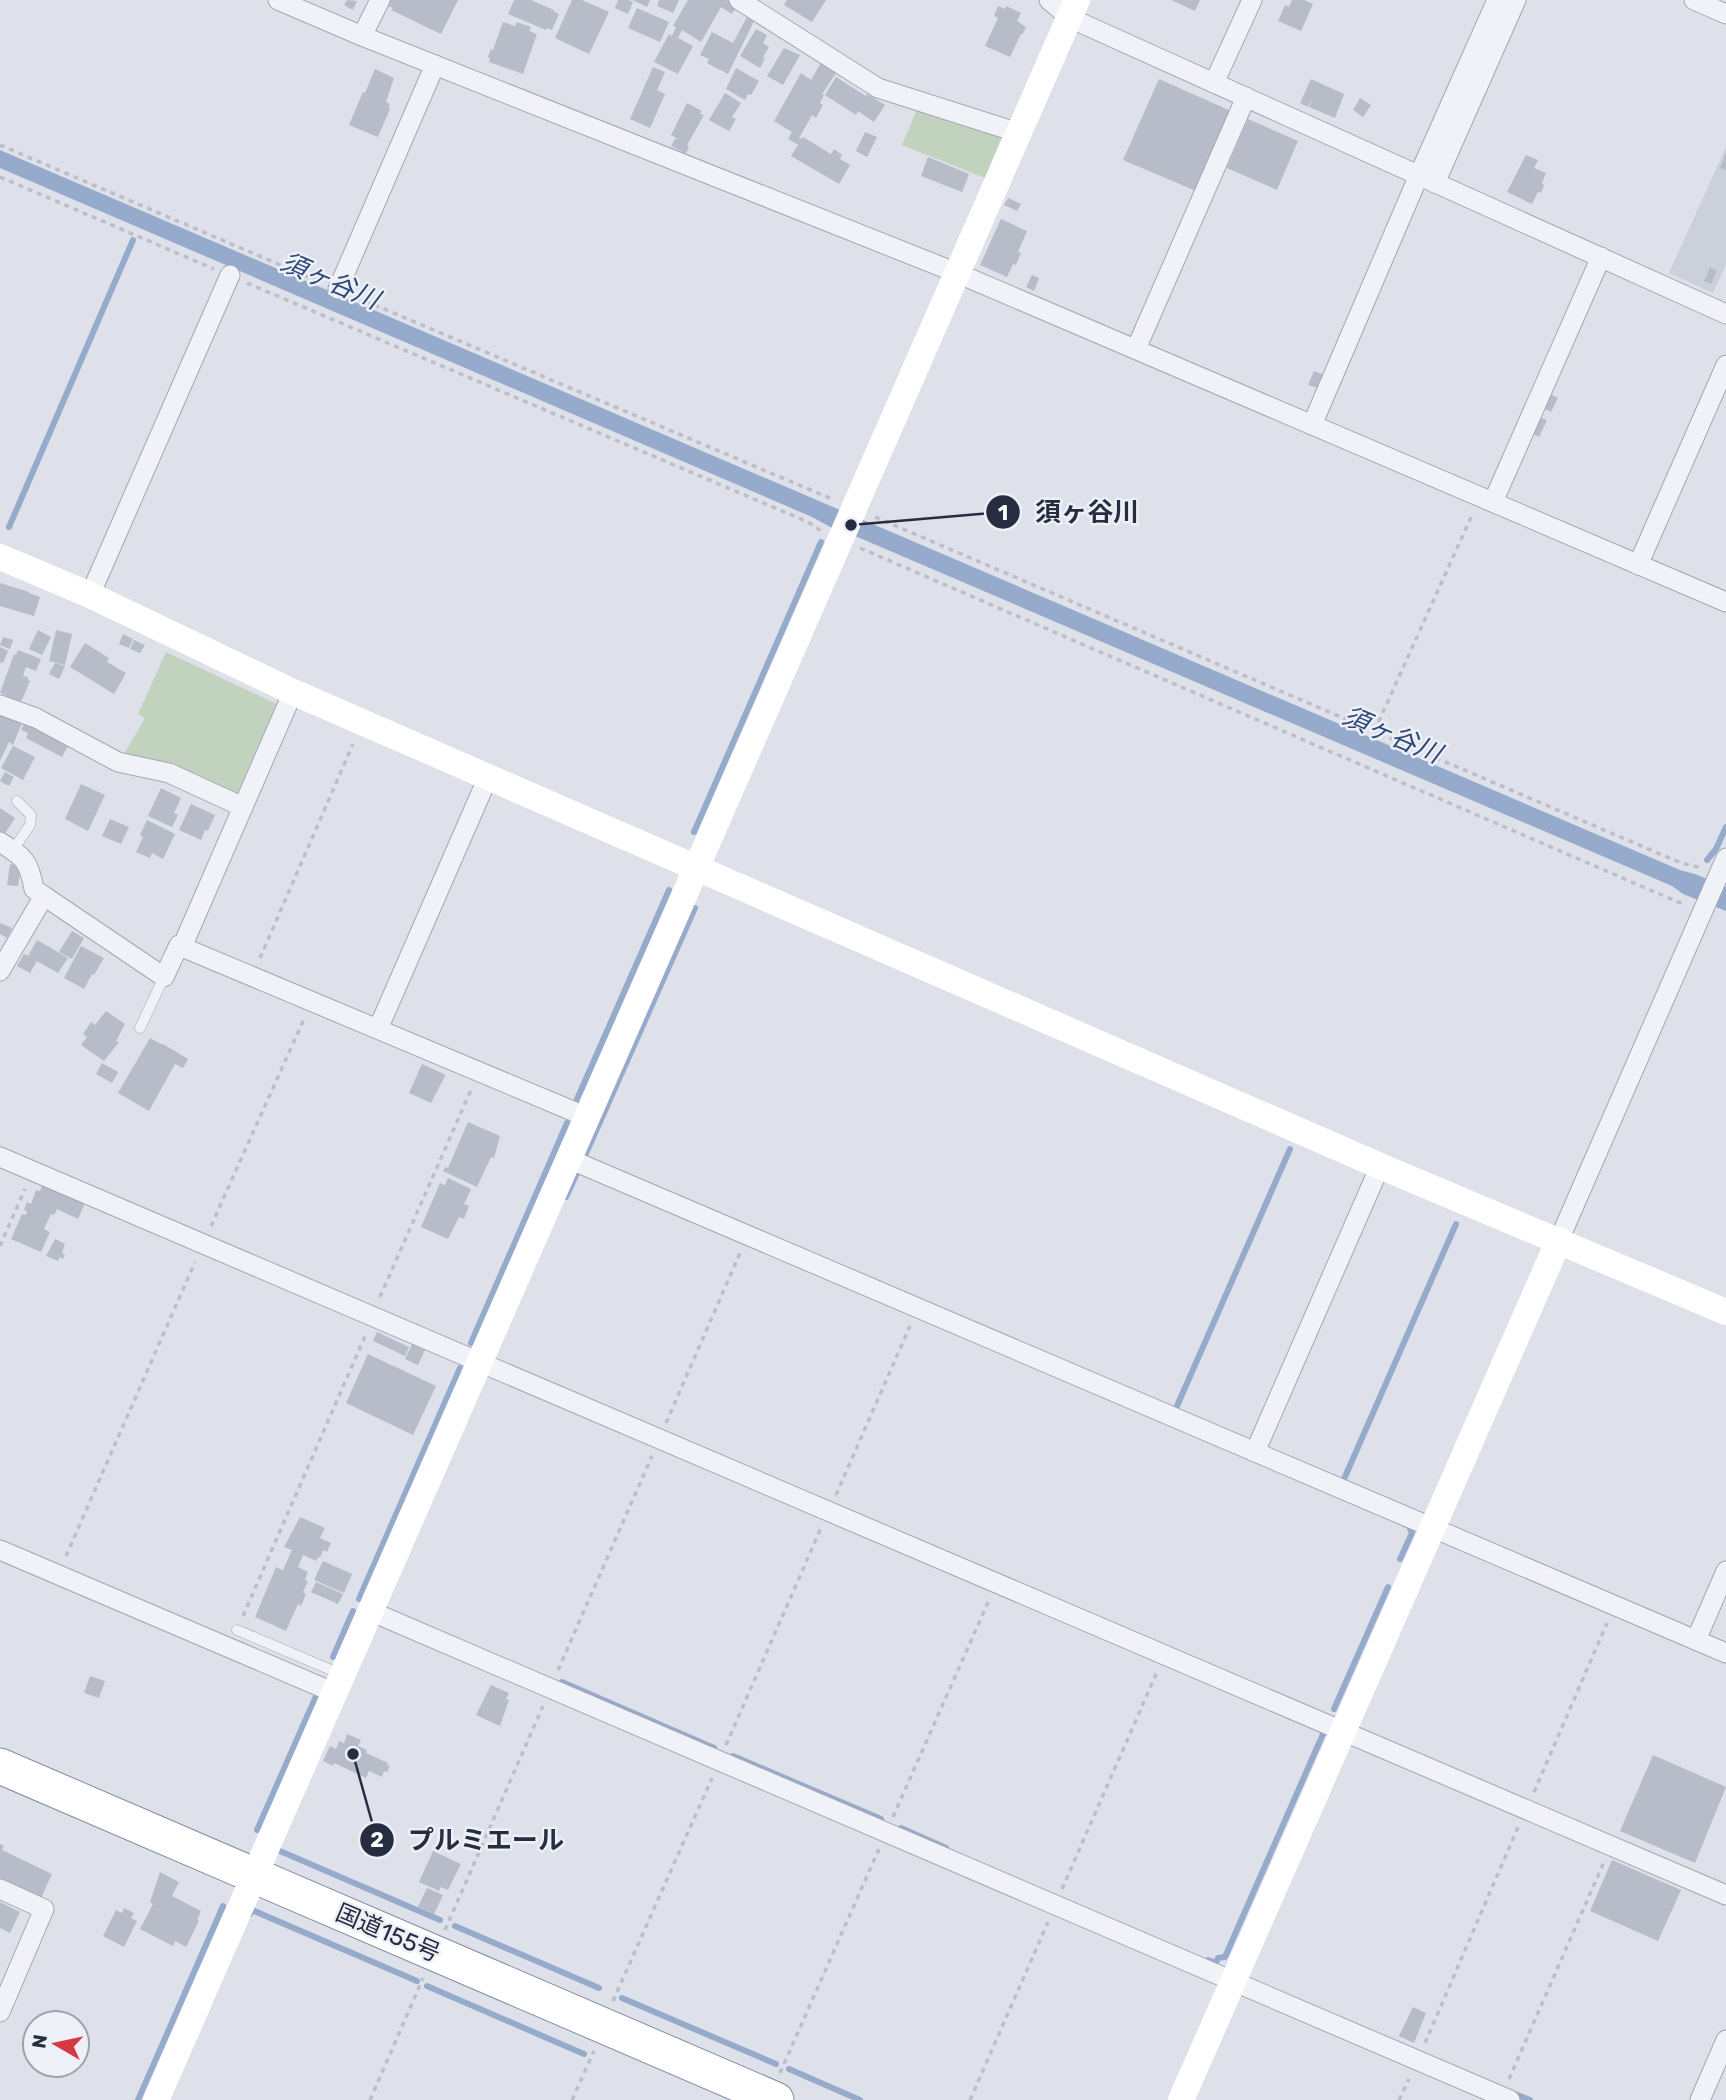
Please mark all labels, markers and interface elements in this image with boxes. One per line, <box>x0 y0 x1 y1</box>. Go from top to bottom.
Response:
water label: 須ヶ谷川 <box>276 246 387 317</box>
callout: 須ヶ谷川 <box>986 489 1153 536</box>
text: 須ヶ谷川 <box>1035 497 1139 528</box>
text: 1 <box>998 500 1008 525</box>
water label: 須ヶ谷川 <box>1338 700 1449 771</box>
callout: プルミエール <box>359 1816 578 1863</box>
text: プルミエール <box>408 1825 564 1856</box>
text: 2 <box>370 1827 384 1852</box>
street label: 国道155号 <box>332 1898 444 1968</box>
north arrow <box>21 2009 91 2079</box>
text: N <box>27 2033 52 2050</box>

